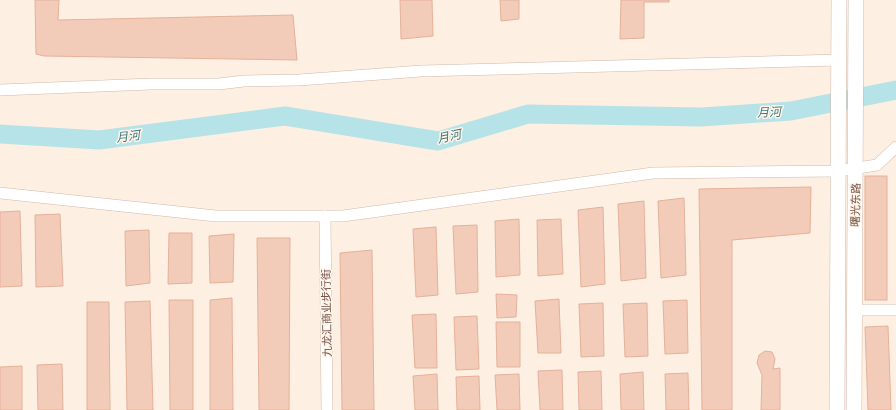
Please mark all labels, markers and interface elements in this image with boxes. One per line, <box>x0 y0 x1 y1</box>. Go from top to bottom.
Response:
water label: 月河 <box>757 103 783 121</box>
water label: 月河 <box>435 125 464 147</box>
water label: 月河 <box>115 126 143 146</box>
street label: 曙光东路 <box>847 183 863 227</box>
street label: 九龙汇商业步行街 <box>318 269 334 357</box>

